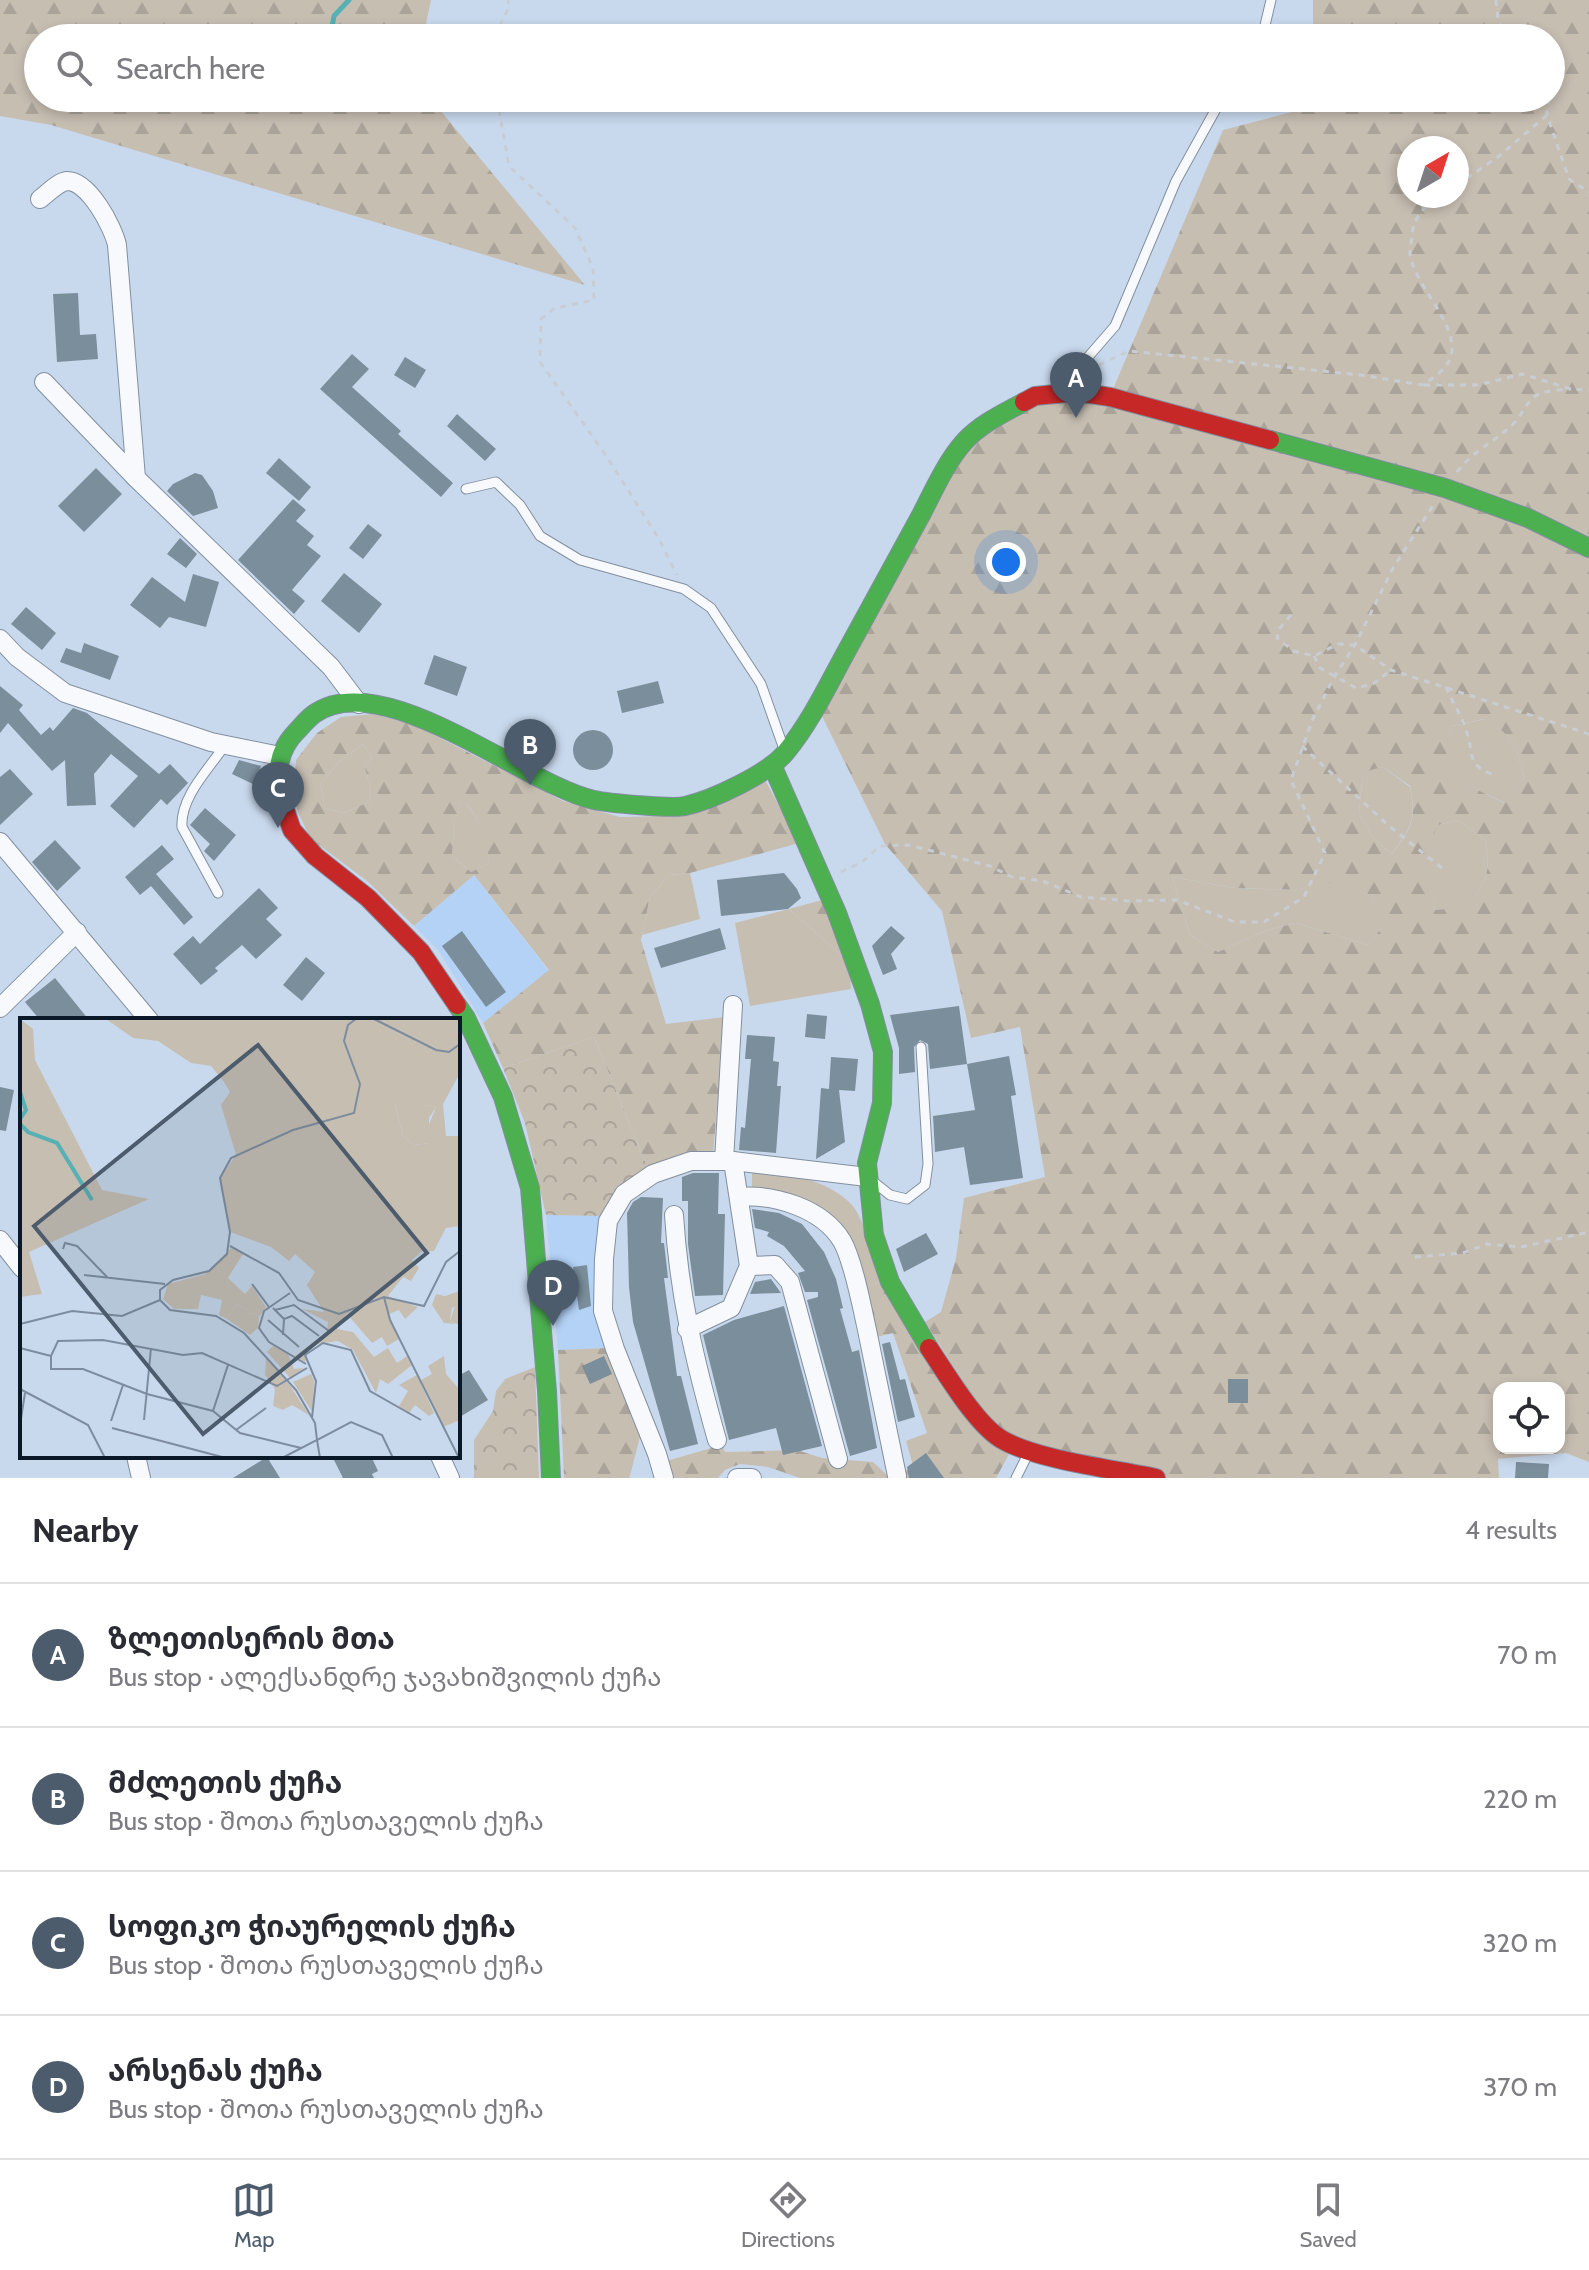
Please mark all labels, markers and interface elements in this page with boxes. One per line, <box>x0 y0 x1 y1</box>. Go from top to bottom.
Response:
search box <box>24 24 1565 112</box>
icon: search <box>52 46 96 90</box>
text: Search here <box>116 50 265 87</box>
north arrow <box>1397 136 1469 208</box>
pin: A <box>1050 352 1102 418</box>
your location <box>986 542 1026 582</box>
pin: B <box>504 719 556 785</box>
pin: C <box>252 762 304 828</box>
inset map <box>20 1018 460 1458</box>
pin: D <box>527 1260 579 1326</box>
map controls <box>1493 1382 1565 1454</box>
button: locate <box>1493 1382 1565 1454</box>
text: Nearby <box>32 1509 139 1551</box>
text: 4 results <box>1465 1514 1557 1546</box>
text: ზლეთისერის მთა <box>108 1620 395 1657</box>
text: A <box>50 1639 66 1671</box>
text: 70 m <box>1497 1639 1557 1671</box>
text: Bus stop · ალექსანდრე ჯავახიშვილის ქუჩა <box>108 1661 662 1693</box>
text: მძლეთის ქუჩა <box>108 1764 342 1801</box>
text: B <box>50 1783 66 1815</box>
text: 220 m <box>1483 1783 1557 1815</box>
text: Bus stop · შოთა რუსთაველის ქუჩა <box>108 1805 544 1837</box>
text: სოფიკო ჭიაურელის ქუჩა <box>108 1908 516 1945</box>
text: C <box>50 1927 66 1959</box>
text: 320 m <box>1483 1927 1557 1959</box>
text: Bus stop · შოთა რუსთაველის ქუჩა <box>108 1949 544 1981</box>
text: არსენას ქუჩა <box>108 2052 323 2089</box>
text: D <box>49 2071 67 2103</box>
text: 370 m <box>1483 2071 1557 2103</box>
text: Bus stop · შოთა რუსთაველის ქუჩა <box>108 2093 544 2125</box>
tab: Map <box>232 2178 276 2253</box>
tab: Directions <box>741 2178 835 2253</box>
tab: Saved <box>1300 2178 1357 2253</box>

